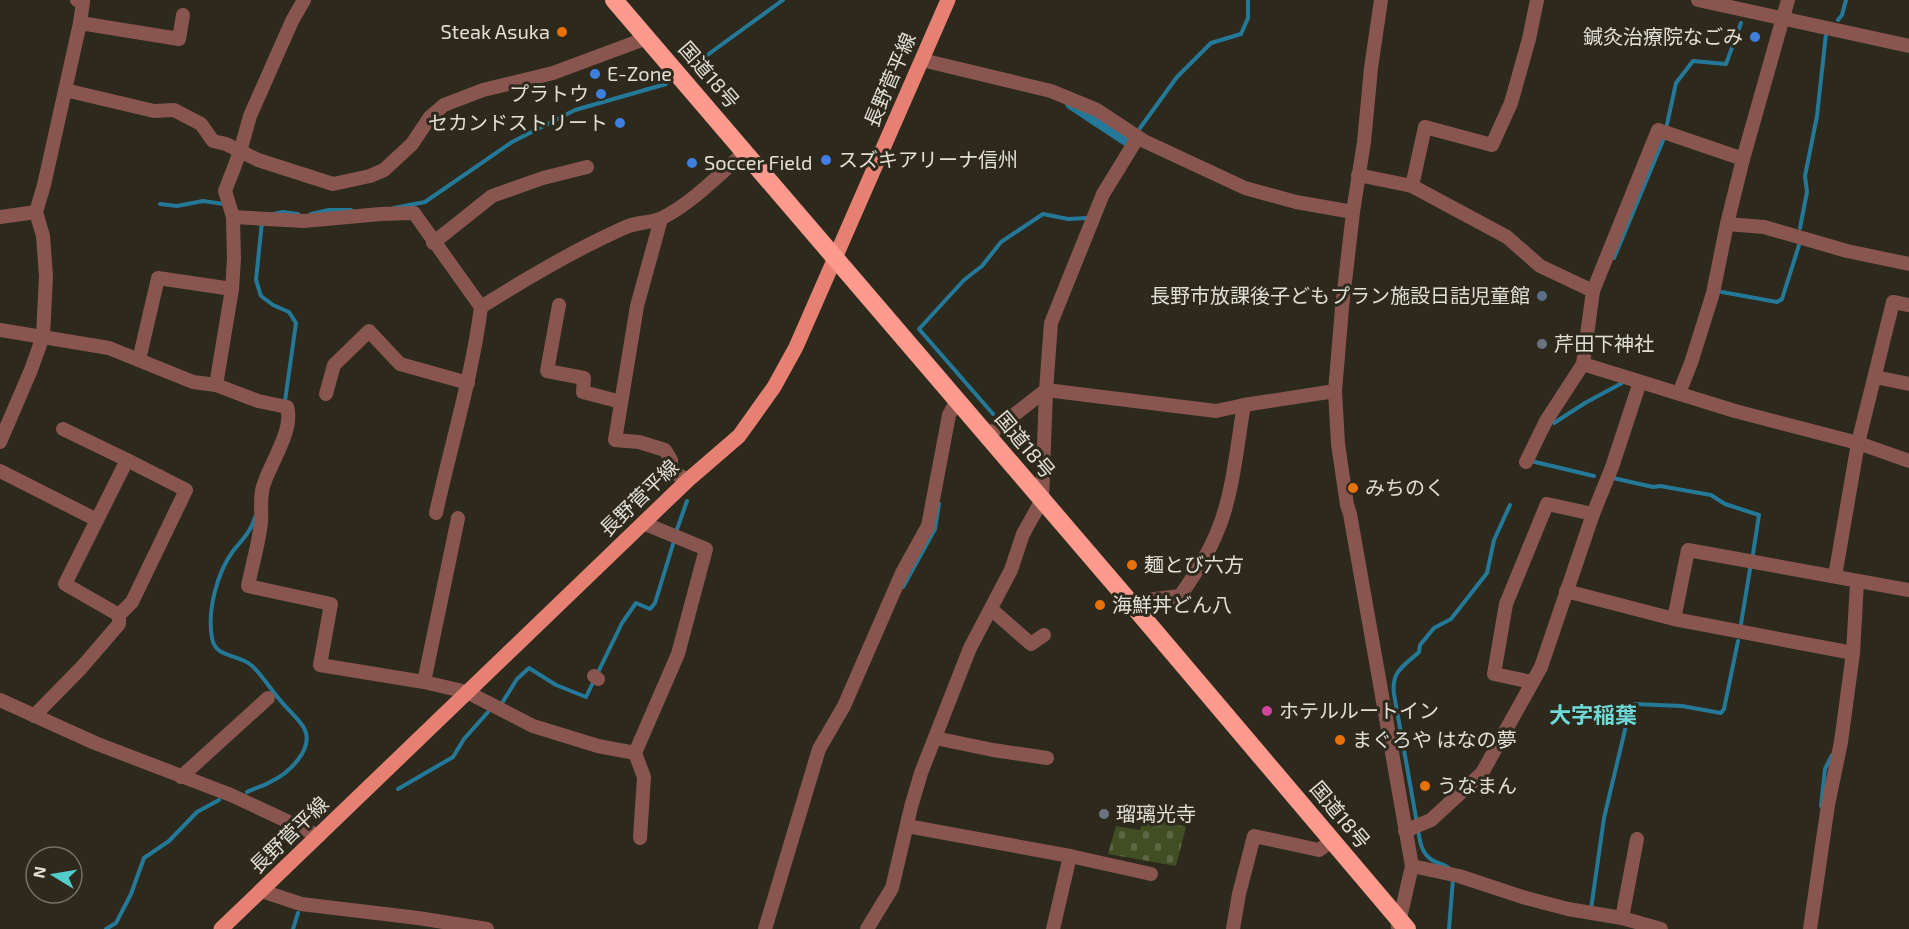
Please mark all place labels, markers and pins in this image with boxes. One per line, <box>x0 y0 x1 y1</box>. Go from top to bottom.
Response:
place label: Steak Asuka <box>440 19 550 43</box>
place label: 鍼灸治療院なごみ <box>1583 24 1743 48</box>
marker: Steak Asuka <box>555 25 569 39</box>
marker: 鍼灸治療院なごみ <box>1748 30 1762 44</box>
place label: E-Zone <box>607 61 672 85</box>
marker: E-Zone <box>588 67 602 81</box>
place label: プラトウ <box>509 81 589 105</box>
marker: プラトウ <box>594 87 608 101</box>
place label: セカンドストリート <box>428 110 608 134</box>
marker: セカンドストリート <box>613 116 627 130</box>
place label: スズキアリーナ信州 <box>838 147 1018 171</box>
place label: Soccer Field <box>704 150 813 174</box>
marker: スズキアリーナ信州 <box>819 153 833 167</box>
marker: Soccer Field <box>685 156 699 170</box>
place label: 長野市放課後子どもプラン施設日詰児童館 <box>1150 283 1530 307</box>
marker: 長野市放課後子どもプラン施設日詰児童館 <box>1535 289 1549 303</box>
place label: 芹田下神社 <box>1554 331 1654 355</box>
marker: 芹田下神社 <box>1535 337 1549 351</box>
place label: みちのく <box>1365 475 1445 499</box>
marker: みちのく <box>1346 481 1360 495</box>
place label: 麺とび六方 <box>1144 552 1244 576</box>
marker: 麺とび六方 <box>1125 558 1139 572</box>
place label: 海鮮丼どん八 <box>1112 592 1232 616</box>
marker: 海鮮丼どん八 <box>1093 598 1107 612</box>
place label: ホテルルートイン <box>1279 698 1439 722</box>
marker: ホテルルートイン <box>1260 704 1274 718</box>
place label: まぐろや はなの夢 <box>1352 727 1516 751</box>
marker: まぐろや はなの夢 <box>1333 733 1347 747</box>
place label: うなまん <box>1437 773 1517 797</box>
marker: うなまん <box>1418 779 1432 793</box>
place label: 瑠璃光寺 <box>1116 801 1196 825</box>
marker: 瑠璃光寺 <box>1097 807 1111 821</box>

